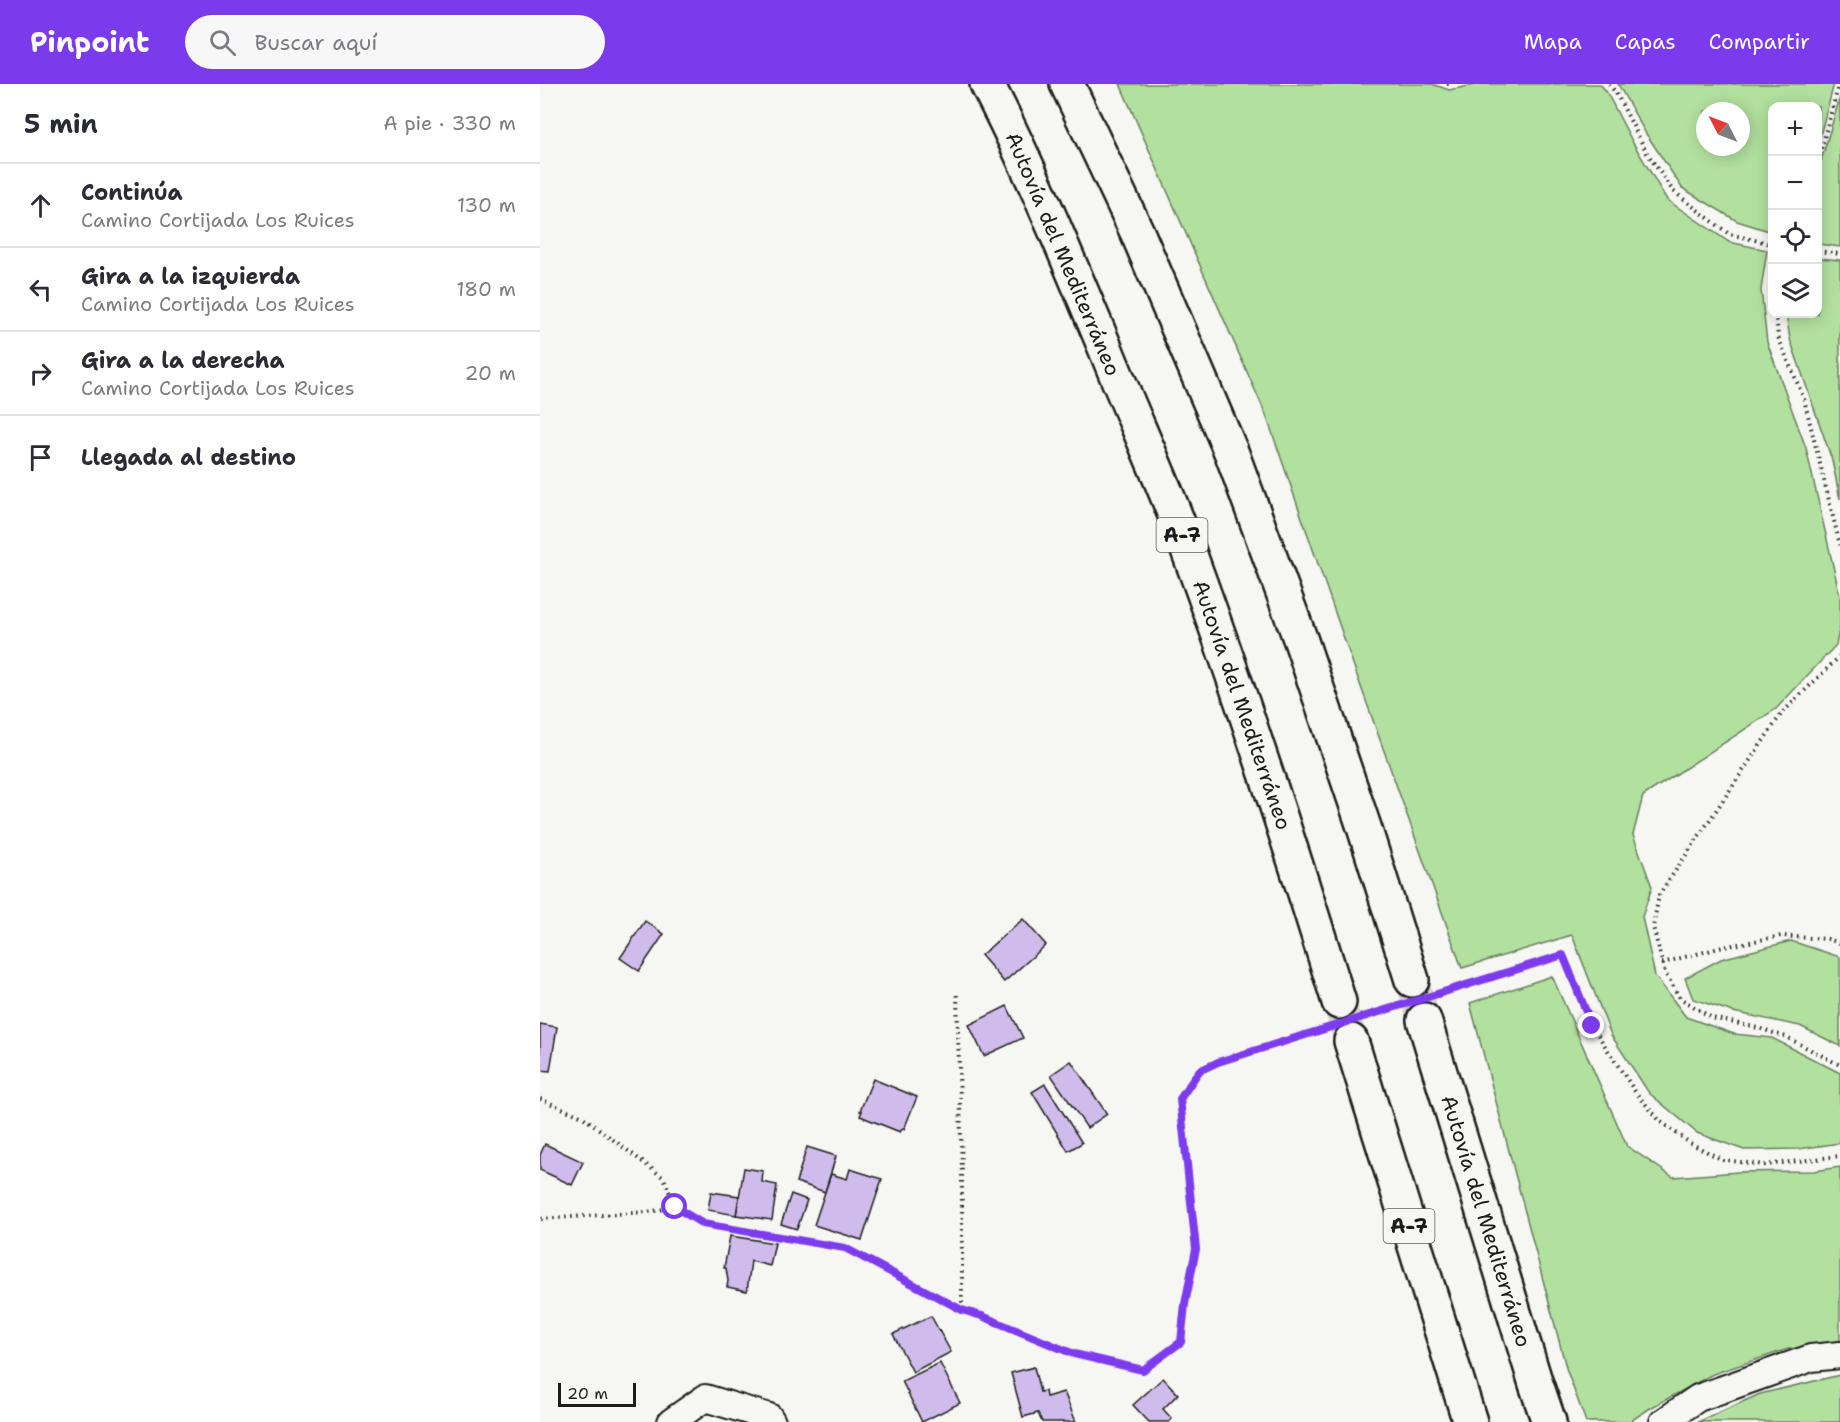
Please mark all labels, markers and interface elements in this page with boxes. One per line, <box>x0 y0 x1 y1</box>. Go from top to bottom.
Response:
search box <box>185 15 605 69</box>
text: Pinpoint <box>30 23 149 61</box>
icon: search <box>206 26 239 59</box>
text: Buscar aquí <box>254 28 378 57</box>
text: Mapa <box>1524 28 1582 56</box>
text: Capas <box>1615 28 1676 56</box>
text: Compartir <box>1709 28 1810 56</box>
north arrow <box>1696 102 1750 156</box>
map controls <box>1768 102 1822 318</box>
button: + <box>1768 102 1822 156</box>
text: 5 min <box>24 106 98 141</box>
text: A pie · 330 m <box>383 110 516 136</box>
street label: Autovía del Mediterráneo <box>999 128 1127 380</box>
button: − <box>1768 156 1822 210</box>
text: Continúa <box>81 178 183 207</box>
icon: ahead <box>24 189 57 222</box>
text: 130 m <box>457 192 516 218</box>
text: Camino Cortijada Los Ruices <box>81 207 355 233</box>
button: locate <box>1768 210 1822 264</box>
text: Gira a la izquierda <box>81 262 300 291</box>
button: layers <box>1768 264 1822 318</box>
icon: left <box>24 273 57 306</box>
text: 180 m <box>456 276 516 302</box>
text: Camino Cortijada Los Ruices <box>81 291 355 317</box>
text: Gira a la derecha <box>81 346 285 375</box>
icon: right <box>24 357 57 390</box>
text: 20 m <box>465 360 516 386</box>
text: Camino Cortijada Los Ruices <box>81 375 355 401</box>
icon: arrive <box>24 441 57 474</box>
text: Llegada al destino <box>81 443 296 472</box>
road number: A-7 <box>1156 518 1208 552</box>
street label: Autovía del Mediterráneo <box>1186 576 1298 834</box>
route end <box>1578 1012 1604 1038</box>
street label: Autovía del Mediterráneo <box>1434 1092 1538 1350</box>
route start <box>661 1193 687 1219</box>
road number: A-7 <box>1384 1209 1434 1243</box>
scale bar <box>558 1380 636 1408</box>
text: 20 m <box>567 1383 608 1404</box>

